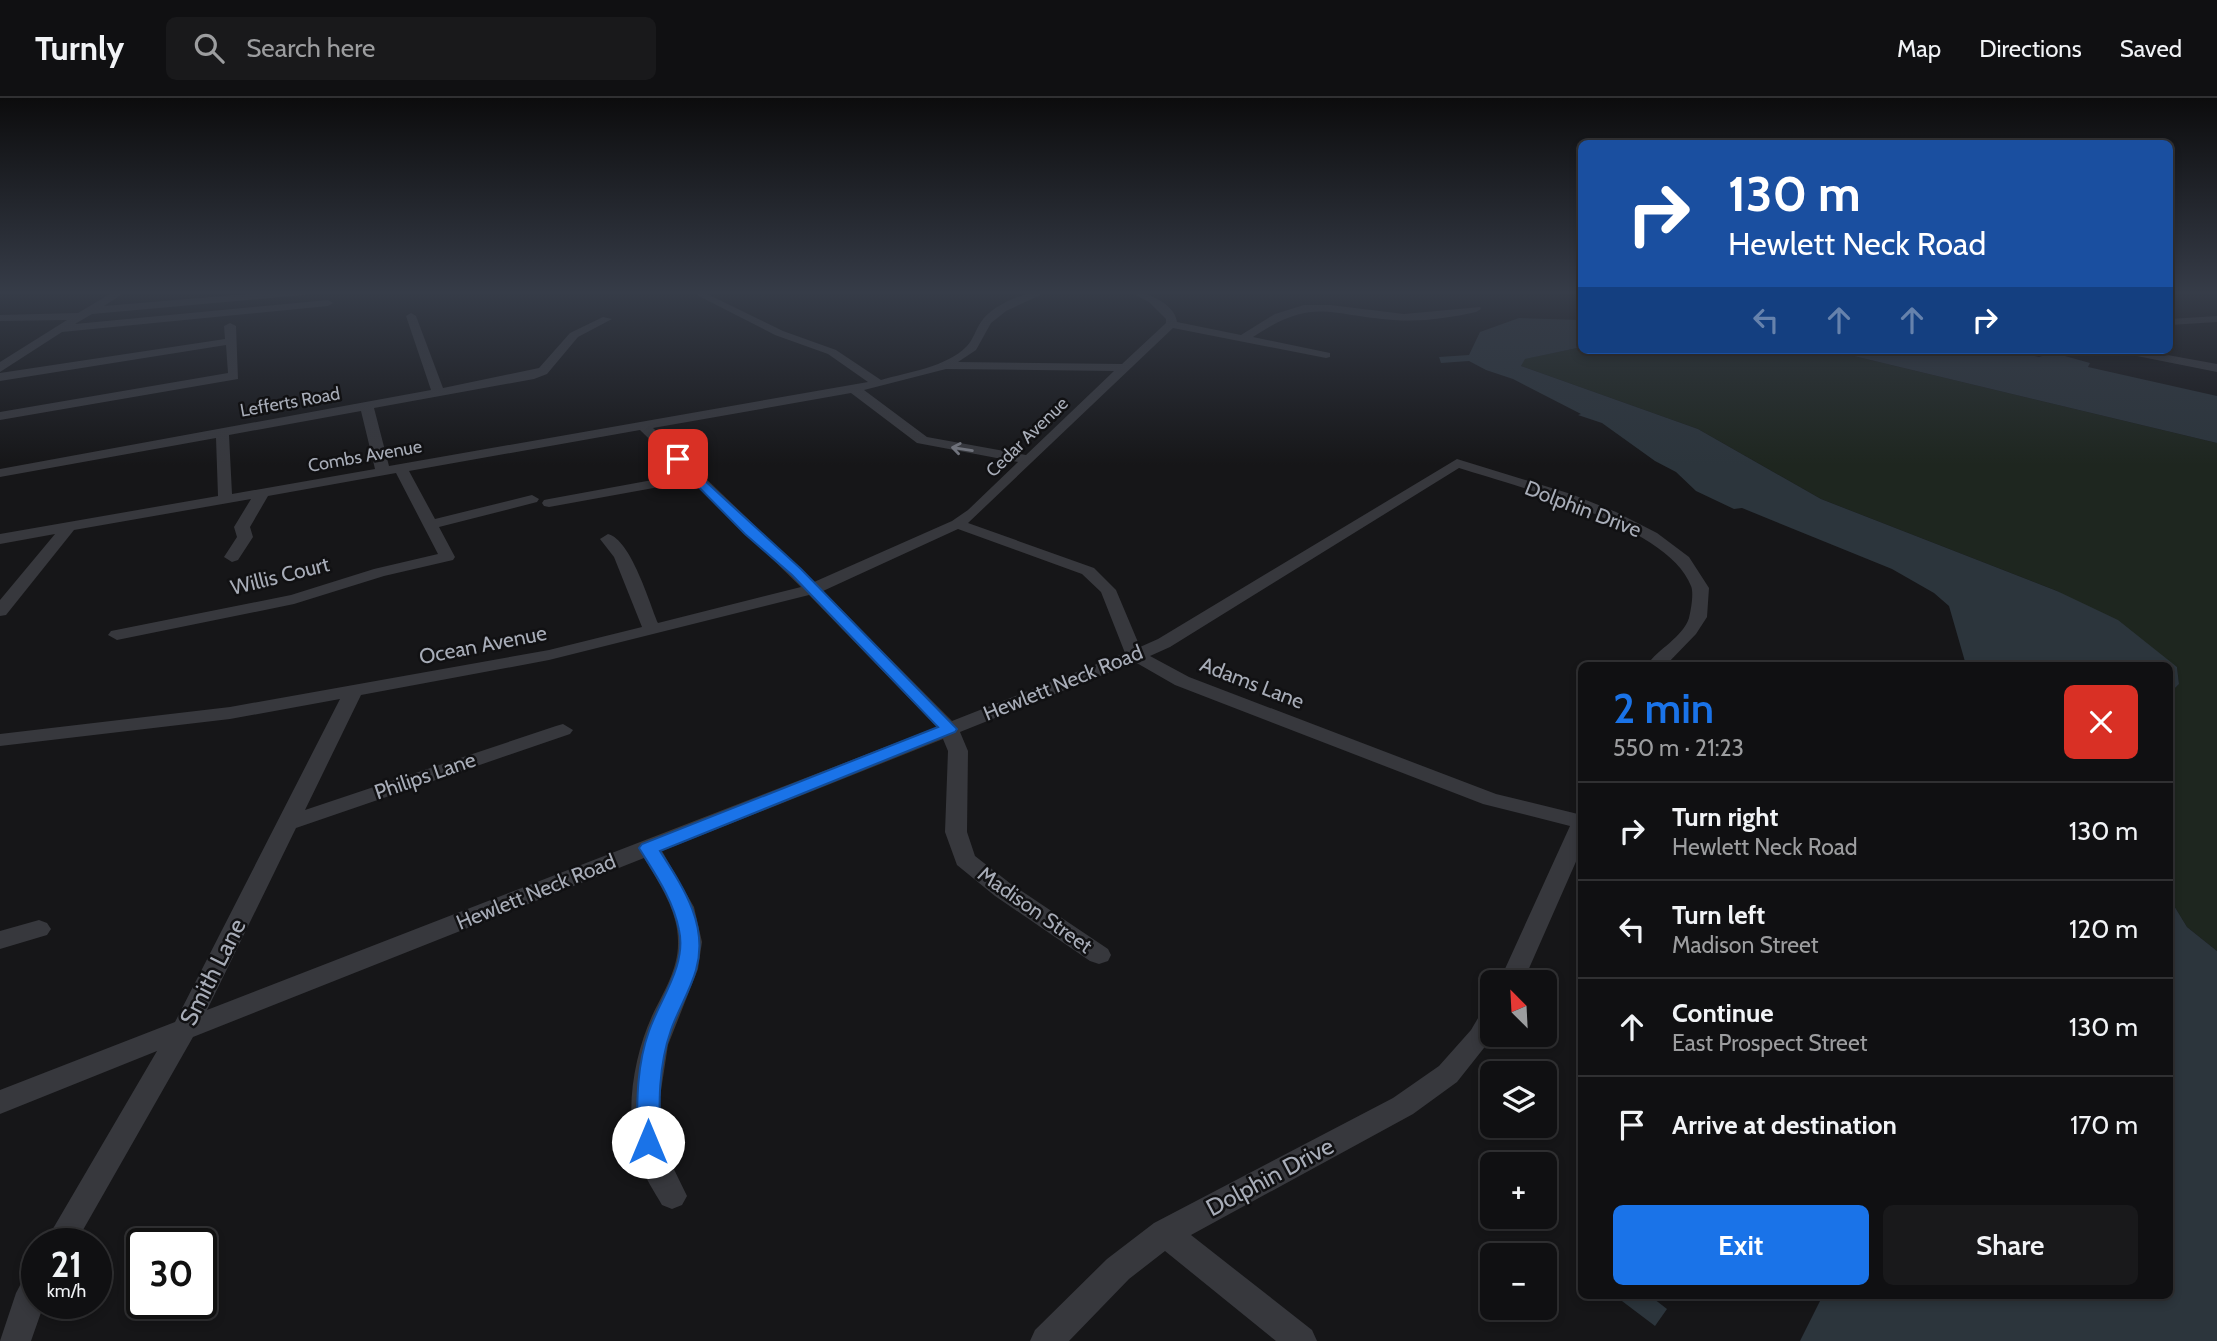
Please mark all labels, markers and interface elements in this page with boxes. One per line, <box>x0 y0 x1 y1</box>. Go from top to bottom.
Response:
search box <box>166 17 656 80</box>
text: Turnly <box>35 28 124 68</box>
icon: search <box>190 29 228 67</box>
text: Search here <box>246 32 375 64</box>
text: Map <box>1897 34 1941 63</box>
text: Directions <box>1979 34 2082 63</box>
text: Saved <box>2120 34 2182 63</box>
text: 130 m <box>1728 164 1861 223</box>
icon: right <box>1613 168 1704 259</box>
text: Hewlett Neck Road <box>1728 224 1986 263</box>
icon: left <box>1747 301 1785 339</box>
icon: ahead <box>1820 301 1858 339</box>
icon: ahead <box>1893 301 1931 339</box>
icon: right <box>1966 301 2004 339</box>
street label: Lefferts Road <box>238 382 342 422</box>
street label: Cedar Avenue <box>981 392 1073 482</box>
pin <box>648 429 708 489</box>
street label: Combs Avenue <box>306 435 424 477</box>
icon: arrive <box>659 440 697 478</box>
one-way arrow <box>951 442 974 455</box>
street label: Dolphin Drive <box>1521 475 1645 542</box>
street label: Willis Court <box>228 551 332 600</box>
street label: Ocean Avenue <box>417 620 549 669</box>
street label: Hewlett Neck Road <box>980 639 1146 726</box>
street label: Adams Lane <box>1197 651 1308 714</box>
text: 2 min <box>1613 682 1714 734</box>
button: close <box>2064 685 2138 759</box>
text: 550 m · 21:23 <box>1613 734 1744 762</box>
street label: Philips Lane <box>371 746 479 804</box>
text: Turn right <box>1672 801 1778 833</box>
icon: right <box>1613 812 1651 850</box>
text: 130 m <box>2069 815 2138 847</box>
text: Hewlett Neck Road <box>1672 833 1858 861</box>
street label: Hewlett Neck Road <box>453 848 619 935</box>
street label: Madison Street <box>973 861 1097 958</box>
text: Turn left <box>1672 899 1765 931</box>
icon: left <box>1613 910 1651 948</box>
text: 120 m <box>2069 913 2138 945</box>
street label: Smith Lane <box>173 914 252 1030</box>
text: Madison Street <box>1672 931 1819 959</box>
north arrow <box>1480 970 1558 1046</box>
map controls <box>1480 970 1557 1320</box>
text: Continue <box>1672 997 1774 1029</box>
icon: ahead <box>1613 1008 1651 1046</box>
text: 130 m <box>2069 1011 2138 1043</box>
text: East Prospect Street <box>1672 1029 1867 1057</box>
button: layers <box>1480 1061 1557 1138</box>
position arrow <box>611 1105 685 1179</box>
icon: arrive <box>1613 1106 1651 1144</box>
text: Arrive at destination <box>1672 1109 1897 1141</box>
text: 170 m <box>2070 1109 2138 1141</box>
street label: Dolphin Drive <box>1201 1131 1339 1222</box>
button: + <box>1480 1152 1557 1229</box>
button: Exit <box>1613 1205 1869 1285</box>
button: Share <box>1883 1205 2138 1285</box>
speed limit sign: 30 <box>126 1228 217 1319</box>
text: 21 <box>51 1243 82 1286</box>
button: − <box>1480 1243 1557 1320</box>
text: km/h <box>47 1280 86 1302</box>

